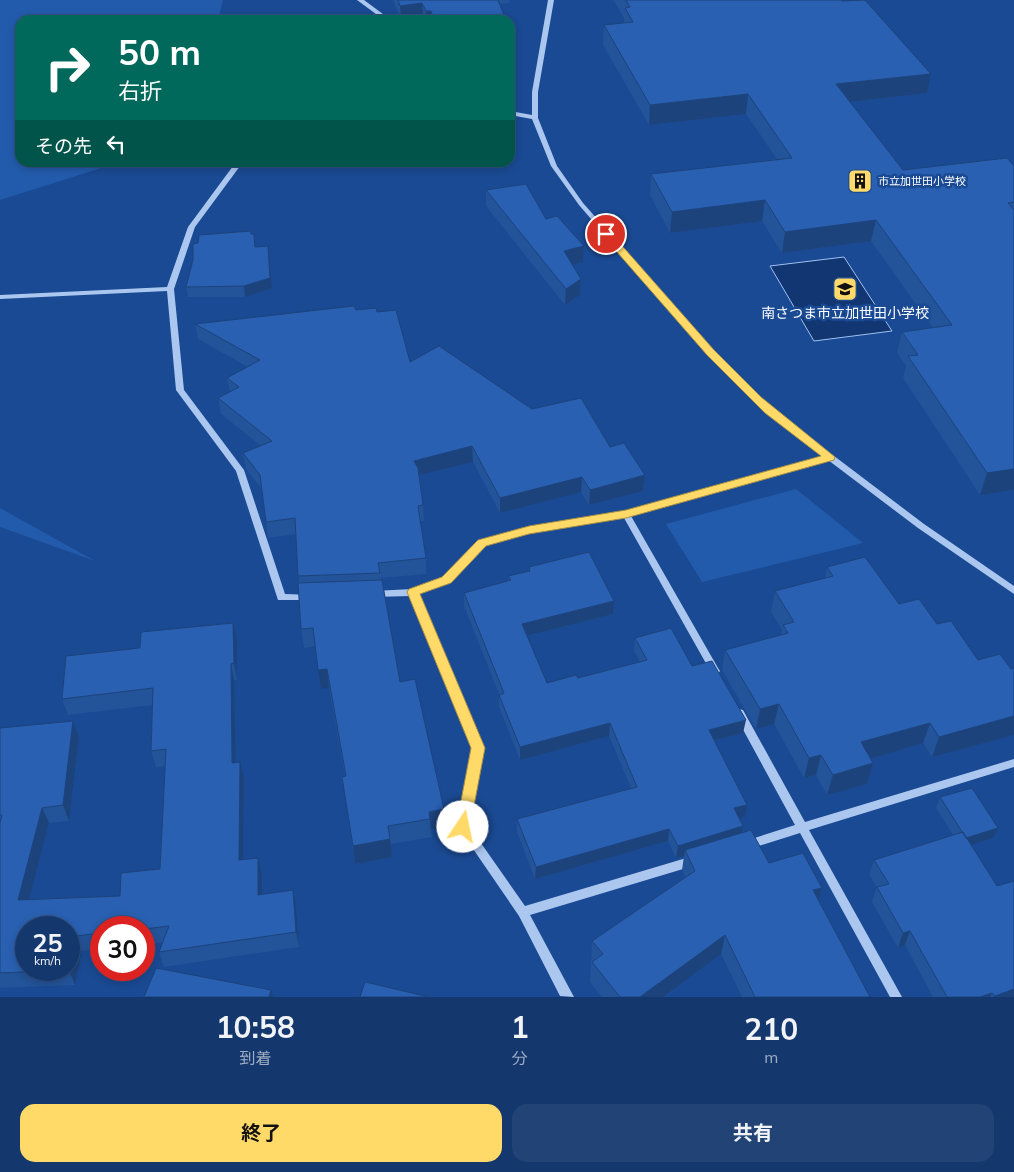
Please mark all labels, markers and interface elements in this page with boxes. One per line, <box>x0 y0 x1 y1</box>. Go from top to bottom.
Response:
text: 50 m <box>118 30 201 74</box>
icon: right <box>35 35 100 100</box>
text: 右折 <box>118 77 162 105</box>
icon: left <box>102 130 130 158</box>
text: その先 <box>35 134 92 158</box>
building icon: 市立加世田小学校 <box>847 168 873 194</box>
place label: 市立加世田小学校 <box>878 174 966 188</box>
pin <box>585 213 627 255</box>
icon: arrive <box>592 220 620 248</box>
school or university icon: 南さつま市立加世田小学校 <box>832 276 858 302</box>
place label: 南さつま市立加世田小学校 <box>761 304 929 322</box>
position arrow <box>436 800 488 852</box>
speed limit sign: 30 <box>90 916 155 981</box>
text: 25 <box>32 927 63 958</box>
text: km/h <box>34 953 61 968</box>
text: 10:58 <box>216 1008 295 1046</box>
text: 1 <box>511 1008 529 1046</box>
text: 210 <box>744 1010 798 1048</box>
text: m <box>764 1047 778 1067</box>
text: 到着 <box>239 1048 271 1068</box>
text: 分 <box>512 1048 528 1068</box>
button: 終了 <box>20 1104 502 1162</box>
button: 共有 <box>512 1104 994 1162</box>

